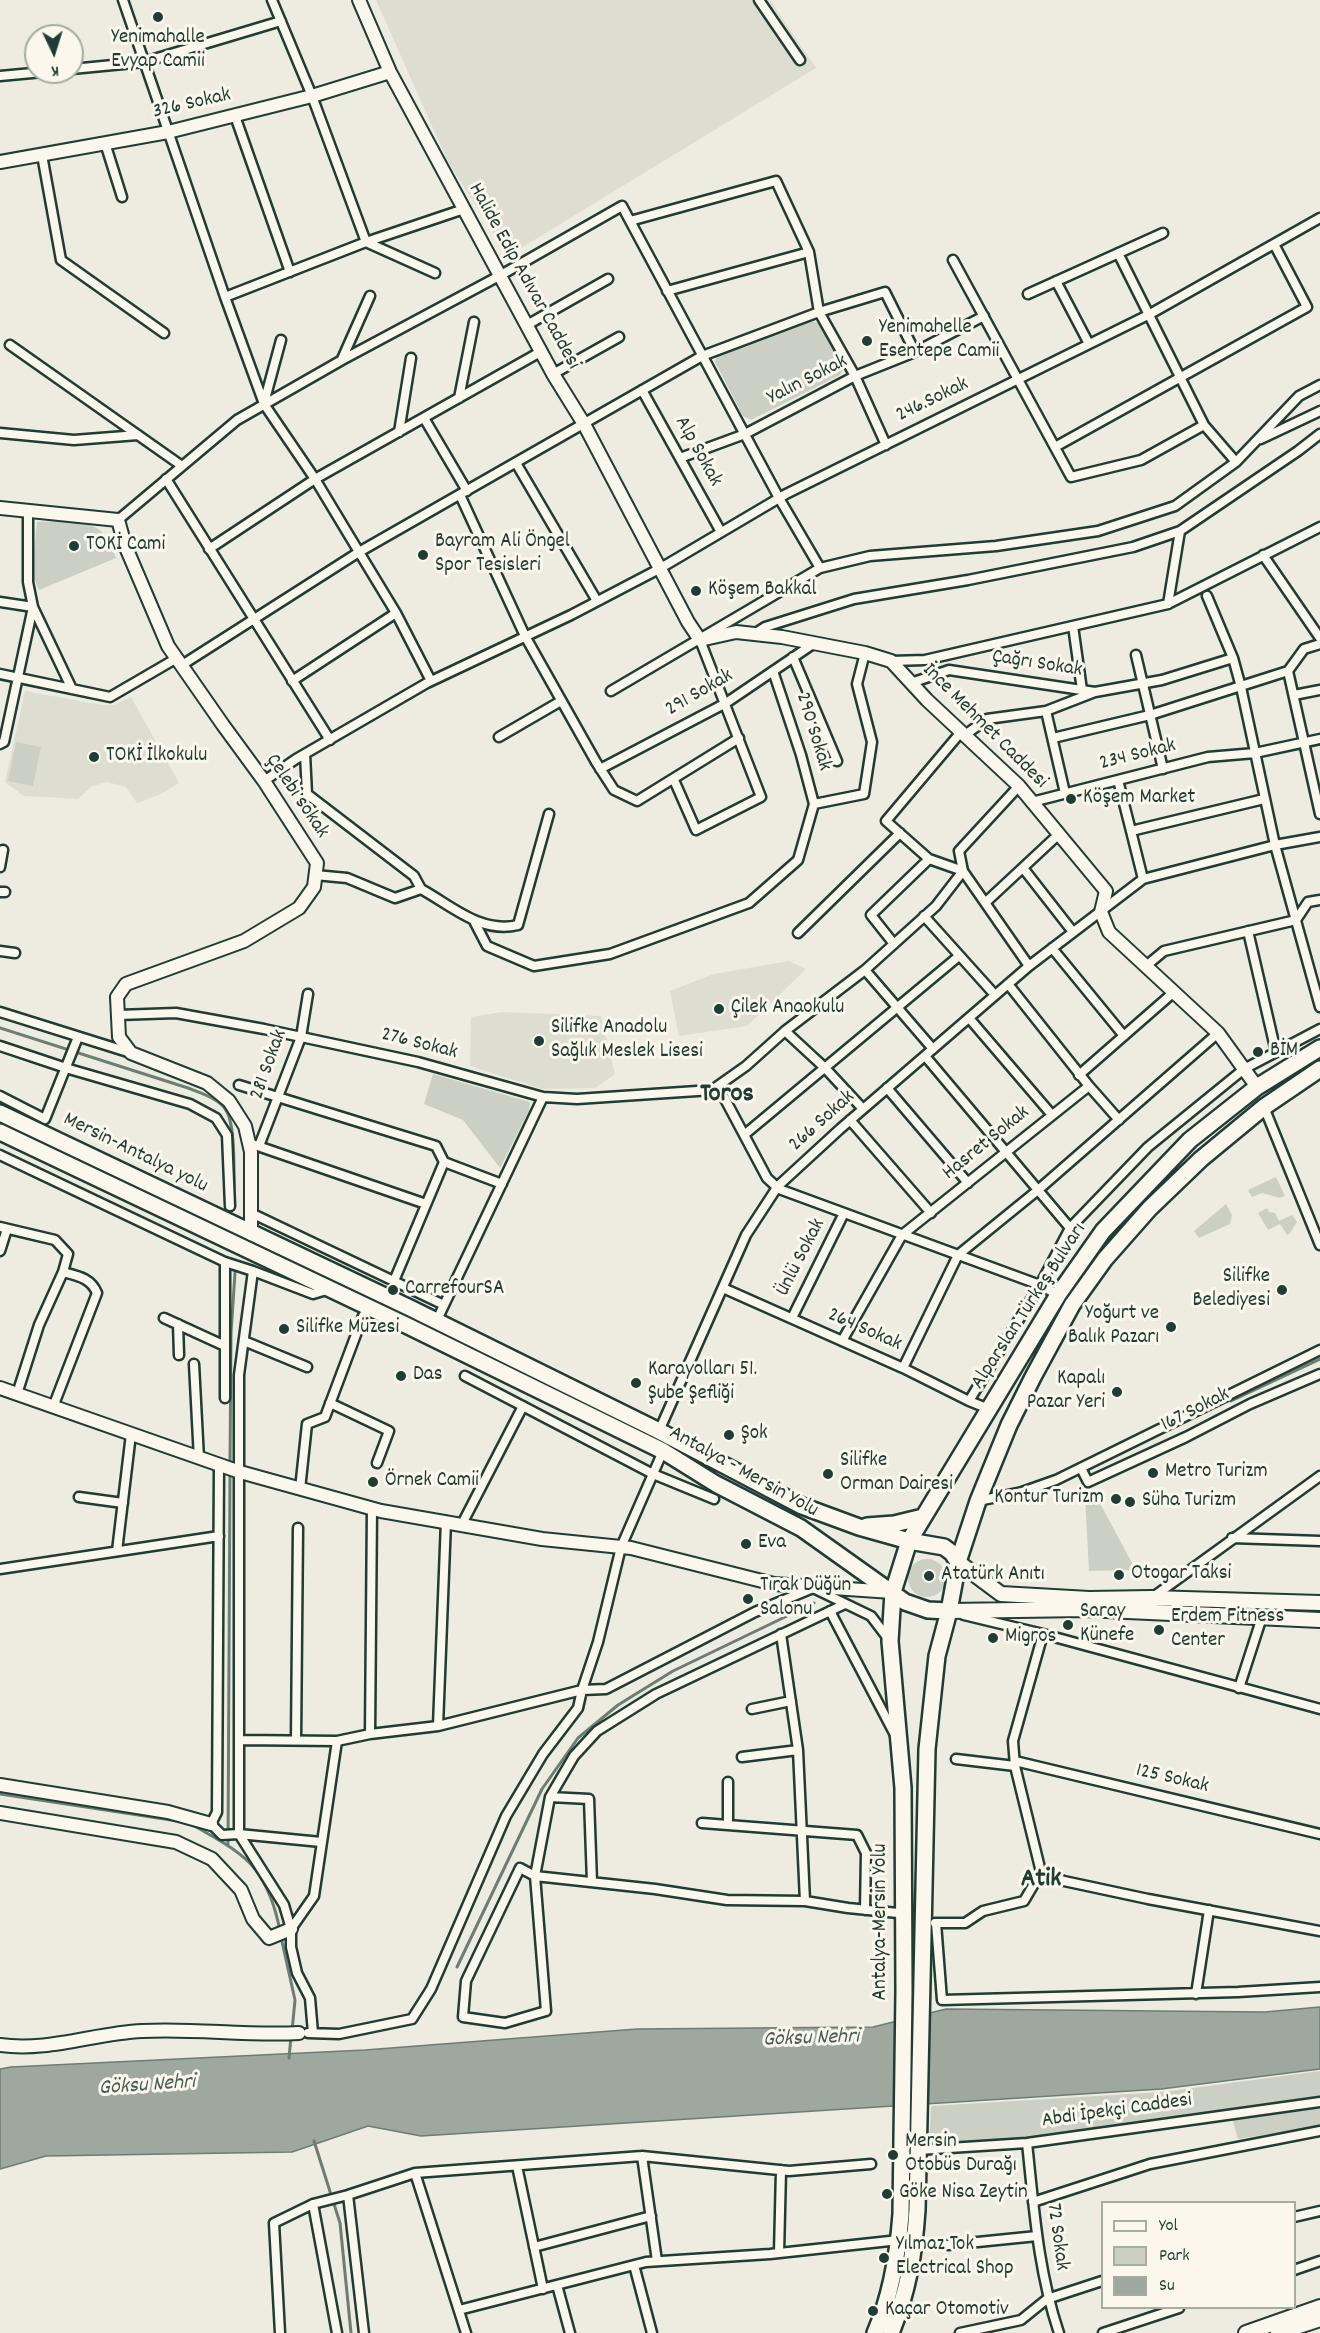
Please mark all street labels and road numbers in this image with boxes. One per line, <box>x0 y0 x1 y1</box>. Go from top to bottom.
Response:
street label: 326 Sokak <box>151 84 233 126</box>
street label: Halide Edip Adıvar Caddesi <box>461 179 585 375</box>
street label: Yalın Sokak <box>764 350 852 412</box>
street label: 246.Sokak <box>893 373 973 429</box>
street label: Alp Sokak <box>667 412 727 492</box>
street label: Çağrı Sokak <box>990 645 1084 685</box>
street label: İnce Mehmet Caddesi <box>916 659 1052 795</box>
street label: 291 Sokak <box>662 665 738 723</box>
street label: 290 Sokak <box>788 690 836 774</box>
street label: 234 Sokak <box>1097 734 1179 778</box>
street label: Çelebi sokak <box>259 750 333 844</box>
street label: 276 Sokak <box>378 1023 460 1067</box>
street label: 281 Sokak <box>246 1027 294 1103</box>
street label: 266 Sokak <box>785 1086 861 1158</box>
street label: Hasret Sokak <box>938 1101 1036 1187</box>
street label: Mersin-Antalya yolu <box>59 1108 211 1200</box>
street label: Ünlü Sokak <box>772 1215 832 1301</box>
street label: Alparslan Türkeş Bulvarı <box>967 1219 1093 1395</box>
street label: 264 Sokak <box>823 1303 905 1359</box>
street label: 167 Sokak <box>1158 1383 1234 1439</box>
street label: Antalya - Mersin Yolu <box>664 1422 822 1524</box>
street label: 125 Sokak <box>1133 1759 1211 1801</box>
street label: Antalya-Mersin Yolu <box>869 1844 895 2000</box>
street label: Abdi İpekçi Caddesi <box>1040 2089 1194 2135</box>
street label: 72 Sokak <box>1039 2202 1073 2272</box>

